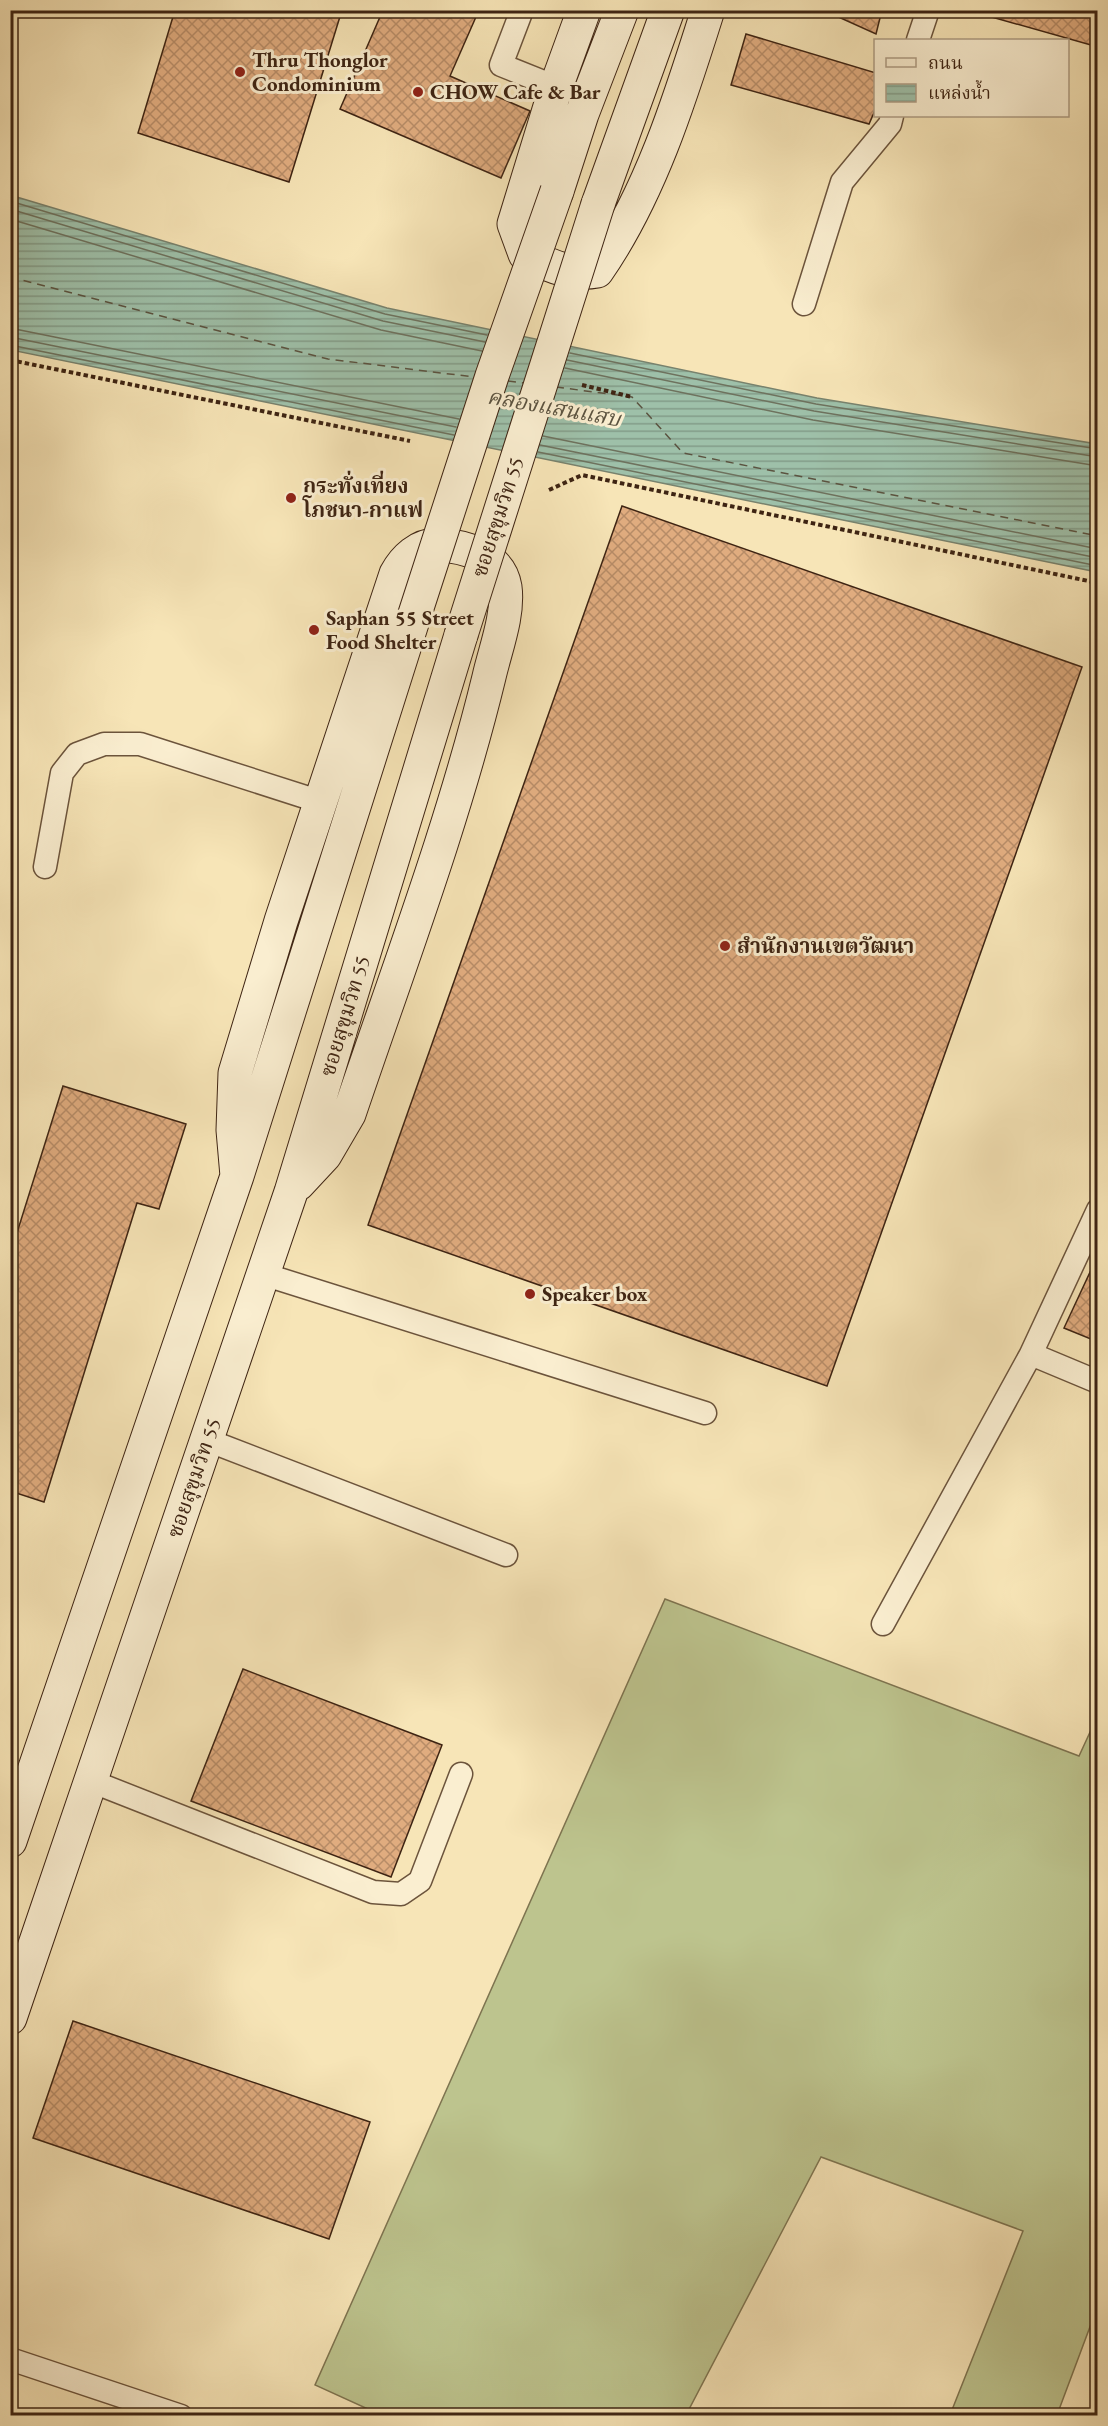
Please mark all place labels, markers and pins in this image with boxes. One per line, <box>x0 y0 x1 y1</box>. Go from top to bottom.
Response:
place label: Thru Thonglor Condominium <box>252 46 388 97</box>
marker: Thru Thonglor Condominium <box>233 65 247 79</box>
place label: CHOW Cafe & Bar <box>430 78 601 105</box>
marker: CHOW Cafe & Bar <box>411 85 425 99</box>
place label: กระทั่งเที่ยง โภชนา-กาแฟ <box>302 470 423 523</box>
marker: กระทั่งเที่ยง โภชนา-กาแฟ <box>284 491 298 505</box>
place label: Saphan 55 Street Food Shelter <box>326 604 474 655</box>
marker: Saphan 55 Street Food Shelter <box>307 623 321 637</box>
place label: สำนักงานเขตวัฒนา <box>737 932 914 959</box>
marker: สำนักงานเขตวัฒนา <box>718 939 732 953</box>
place label: Speaker box <box>542 1280 648 1307</box>
marker: Speaker box <box>523 1287 537 1301</box>

